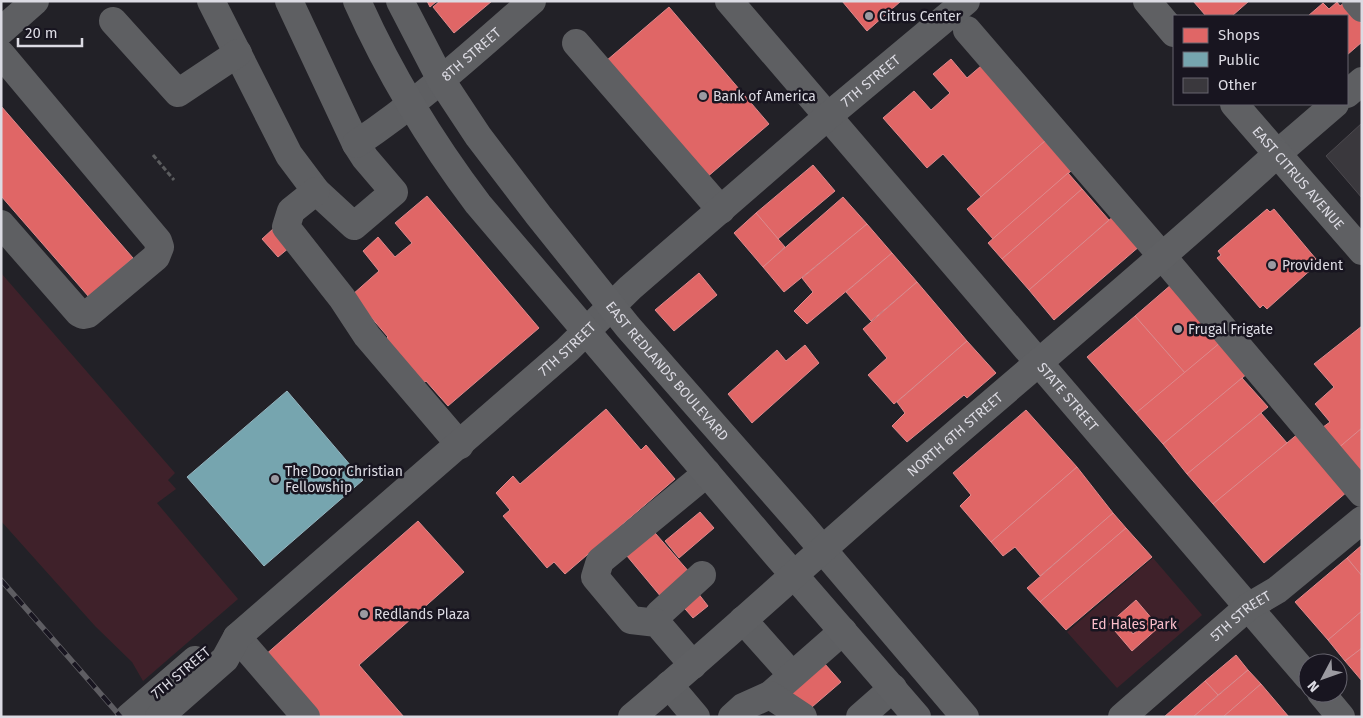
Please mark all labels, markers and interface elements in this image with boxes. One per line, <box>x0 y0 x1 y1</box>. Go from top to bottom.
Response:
place label: Citrus Center <box>879 8 962 25</box>
marker: Citrus Center <box>863 10 875 22</box>
scale bar <box>18 15 81 47</box>
legend <box>1173 15 1348 105</box>
street label: 8TH STREET <box>438 23 505 85</box>
text: 20 m <box>25 24 58 42</box>
text: Shops <box>1218 26 1260 44</box>
street label: 7TH STREET <box>837 51 904 110</box>
text: Public <box>1218 51 1260 69</box>
text: Other <box>1218 76 1257 94</box>
place label: Bank of America <box>713 88 816 105</box>
marker: Bank of America <box>697 90 709 102</box>
street label: EAST CITRUS AVENUE <box>1249 123 1348 233</box>
place label: Provident <box>1282 257 1344 274</box>
marker: Provident <box>1266 259 1278 271</box>
street label: EAST REDLANDS BOULEVARD <box>602 298 732 444</box>
street label: 7TH STREET <box>535 318 600 380</box>
place label: Frugal Frigate <box>1188 321 1273 338</box>
marker: Frugal Frigate <box>1172 323 1184 335</box>
street label: STATE STREET <box>1034 359 1103 435</box>
street label: NORTH 6TH STREET <box>904 388 1007 480</box>
place label: The Door Christian Fellowship <box>285 463 403 496</box>
marker: The Door Christian Fellowship <box>269 473 281 485</box>
street label: 5TH STREET <box>1207 587 1274 645</box>
place label: Redlands Plaza <box>374 606 470 623</box>
marker: Redlands Plaza <box>358 608 370 620</box>
park label: Ed Hales Park <box>1091 616 1178 633</box>
street label: 7TH STREET <box>148 643 215 703</box>
north arrow <box>1298 653 1348 703</box>
text: N <box>1304 677 1323 695</box>

